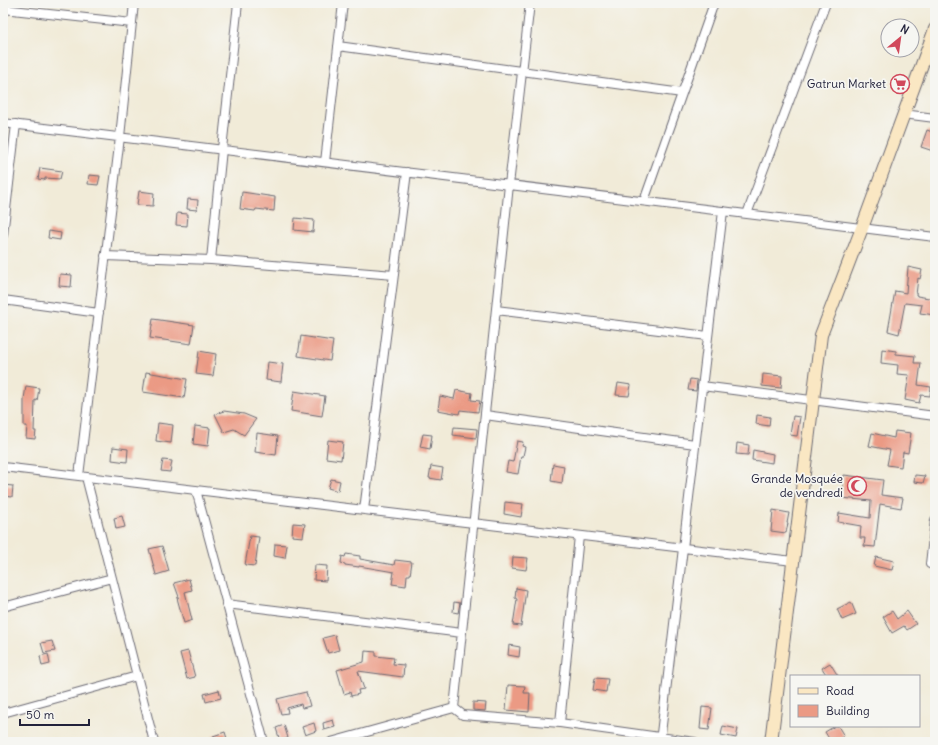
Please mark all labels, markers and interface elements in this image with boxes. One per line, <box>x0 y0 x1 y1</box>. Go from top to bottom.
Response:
north arrow <box>880 18 920 58</box>
text: N <box>898 21 912 37</box>
supermarket icon: Gatrun Market <box>889 73 911 95</box>
place label: Gatrun Market <box>807 76 886 91</box>
place label: Grande Mosquée de vendredi <box>751 471 843 500</box>
mosque icon: Grande Mosquée de vendredi <box>846 475 868 497</box>
legend <box>790 675 920 727</box>
text: Road <box>826 683 854 698</box>
scale bar <box>20 701 89 727</box>
text: Building <box>826 703 870 718</box>
text: 50 m <box>26 707 55 722</box>

